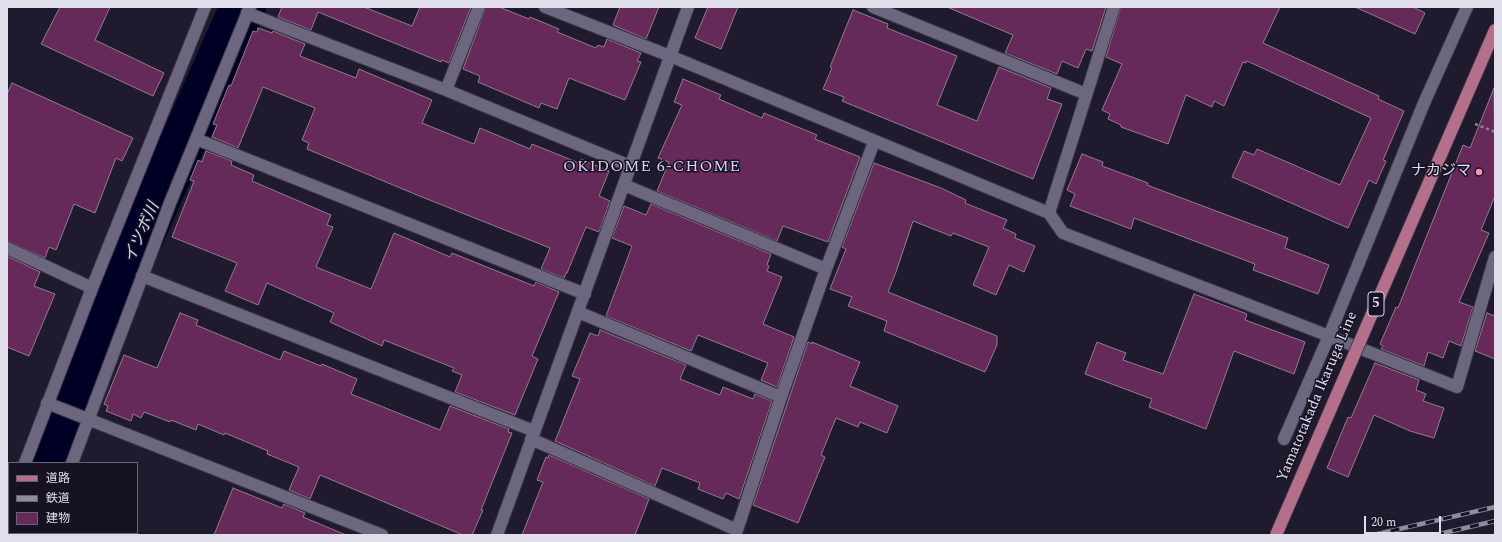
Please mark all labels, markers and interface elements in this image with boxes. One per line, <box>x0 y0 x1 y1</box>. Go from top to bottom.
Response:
district label: OKIDOME 6-CHOME <box>563 158 741 178</box>
place label: ナカジマ <box>1411 163 1471 181</box>
marker: ナカジマ <box>1474 167 1484 177</box>
water label: イツボ川 <box>121 200 165 266</box>
road number: 5 <box>1368 292 1384 316</box>
street label: Yamatotakada Ikaruga Line <box>1274 309 1362 485</box>
legend <box>8 462 138 534</box>
text: 道路 <box>46 469 70 488</box>
text: 鉄道 <box>46 489 70 508</box>
scale bar <box>1366 508 1443 534</box>
text: 建物 <box>46 509 70 528</box>
text: 20 m <box>1371 513 1396 532</box>

